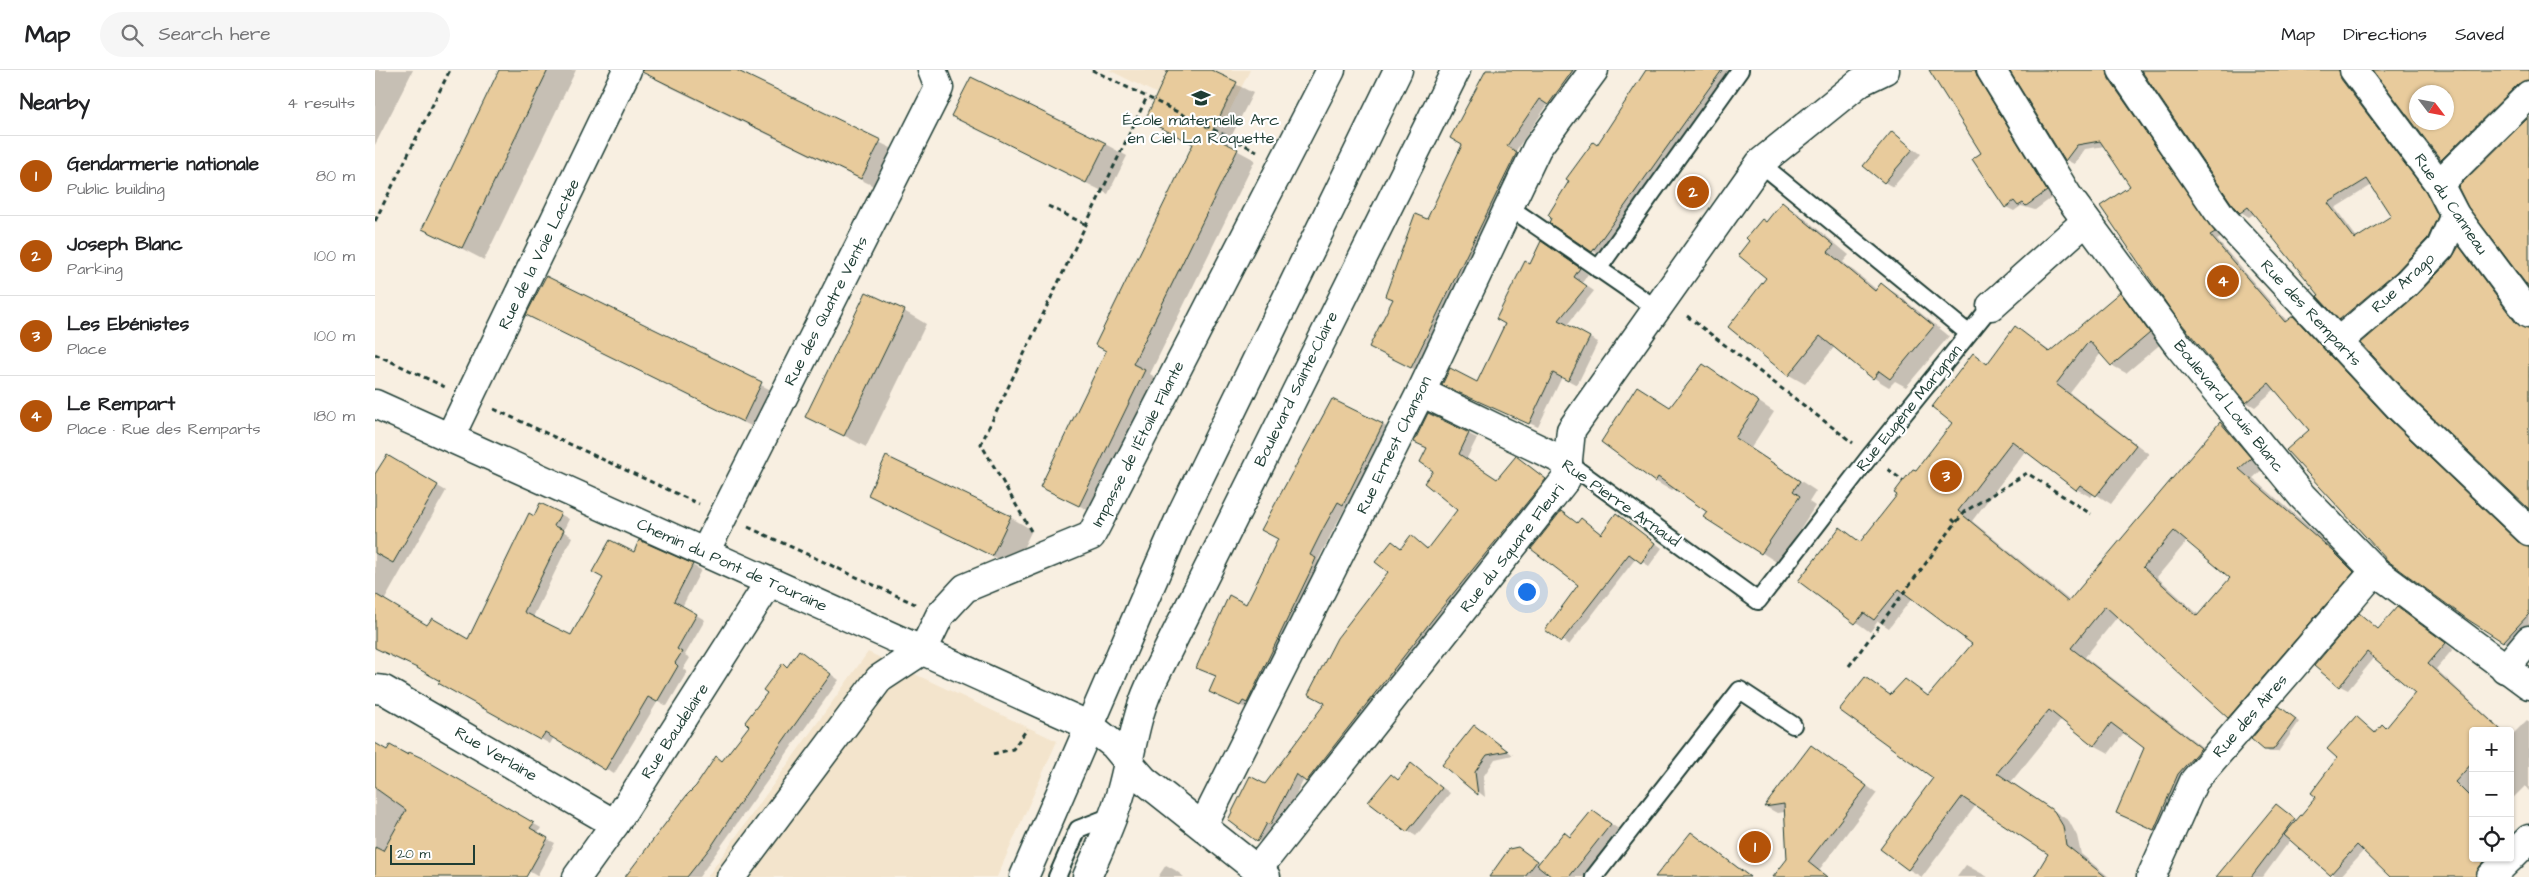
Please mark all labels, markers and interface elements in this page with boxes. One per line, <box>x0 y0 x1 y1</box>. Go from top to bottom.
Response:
search box <box>100 12 450 57</box>
text: Map <box>25 18 70 52</box>
icon: search <box>118 21 146 49</box>
text: Search here <box>158 21 271 48</box>
text: Map <box>2281 22 2315 47</box>
text: Directions <box>2343 22 2427 47</box>
text: Saved <box>2455 22 2504 47</box>
north arrow <box>2409 85 2454 130</box>
school or university icon: École maternelle Arc en Ciel La Roquette <box>1190 87 1212 109</box>
text: Nearby <box>20 88 90 117</box>
text: 4 results <box>287 92 355 114</box>
place label: École maternelle Arc en Ciel La Roquette <box>1123 109 1279 149</box>
street label: Rue du Canneau <box>2409 149 2493 259</box>
text: Gendarmerie nationale <box>67 151 259 178</box>
text: 1 <box>35 165 37 187</box>
text: 80 m <box>316 165 355 187</box>
pin: 2 <box>1677 173 1709 211</box>
street label: Rue de la Voie Lactée <box>493 175 585 333</box>
text: Public building <box>67 178 165 200</box>
text: Joseph Blanc <box>67 231 183 258</box>
street label: Rue des Quatre Vents <box>779 232 873 390</box>
text: 2 <box>31 245 41 267</box>
text: 100 m <box>314 245 355 267</box>
street label: Rue Arago <box>2367 248 2440 319</box>
street label: Rue des Remparts <box>2256 255 2366 371</box>
text: Parking <box>67 258 123 280</box>
pin: 4 <box>2207 262 2239 300</box>
street label: Boulevard Sainte-Claire <box>1249 307 1343 470</box>
text: Les Ebénistes <box>67 311 189 338</box>
text: 3 <box>32 325 40 347</box>
text: 100 m <box>314 325 355 347</box>
street label: Boulevard Louis Blanc <box>2169 335 2289 477</box>
text: Place <box>67 338 107 360</box>
street label: Rue Eugène Marignan <box>1851 340 1968 477</box>
street label: Impasse de l'Étoile Filante <box>1087 357 1190 531</box>
street label: Rue Ernest Chanson <box>1351 372 1437 518</box>
text: Le Rempart <box>67 391 175 418</box>
text: 4 <box>31 405 41 427</box>
text: 180 m <box>314 405 355 427</box>
text: Place · Rue des Remparts <box>67 418 260 440</box>
street label: Rue Pierre Arnaud <box>1557 454 1685 552</box>
pin: 3 <box>1930 457 1962 495</box>
street label: Rue du Square Fleuri <box>1455 479 1570 617</box>
street label: Chemin du Pont de Touraine <box>633 513 831 617</box>
your location <box>1514 579 1540 605</box>
street label: Rue des Aires <box>2208 670 2292 762</box>
street label: Rue Baudelaire <box>636 679 714 783</box>
street label: Rue Verlaine <box>451 722 542 787</box>
map controls <box>2469 727 2514 862</box>
button: + <box>2469 727 2514 772</box>
button: − <box>2469 772 2514 817</box>
button: locate <box>2469 817 2514 862</box>
pin: 1 <box>1739 828 1771 866</box>
scale bar <box>390 842 475 865</box>
text: 20 m <box>397 844 430 864</box>

